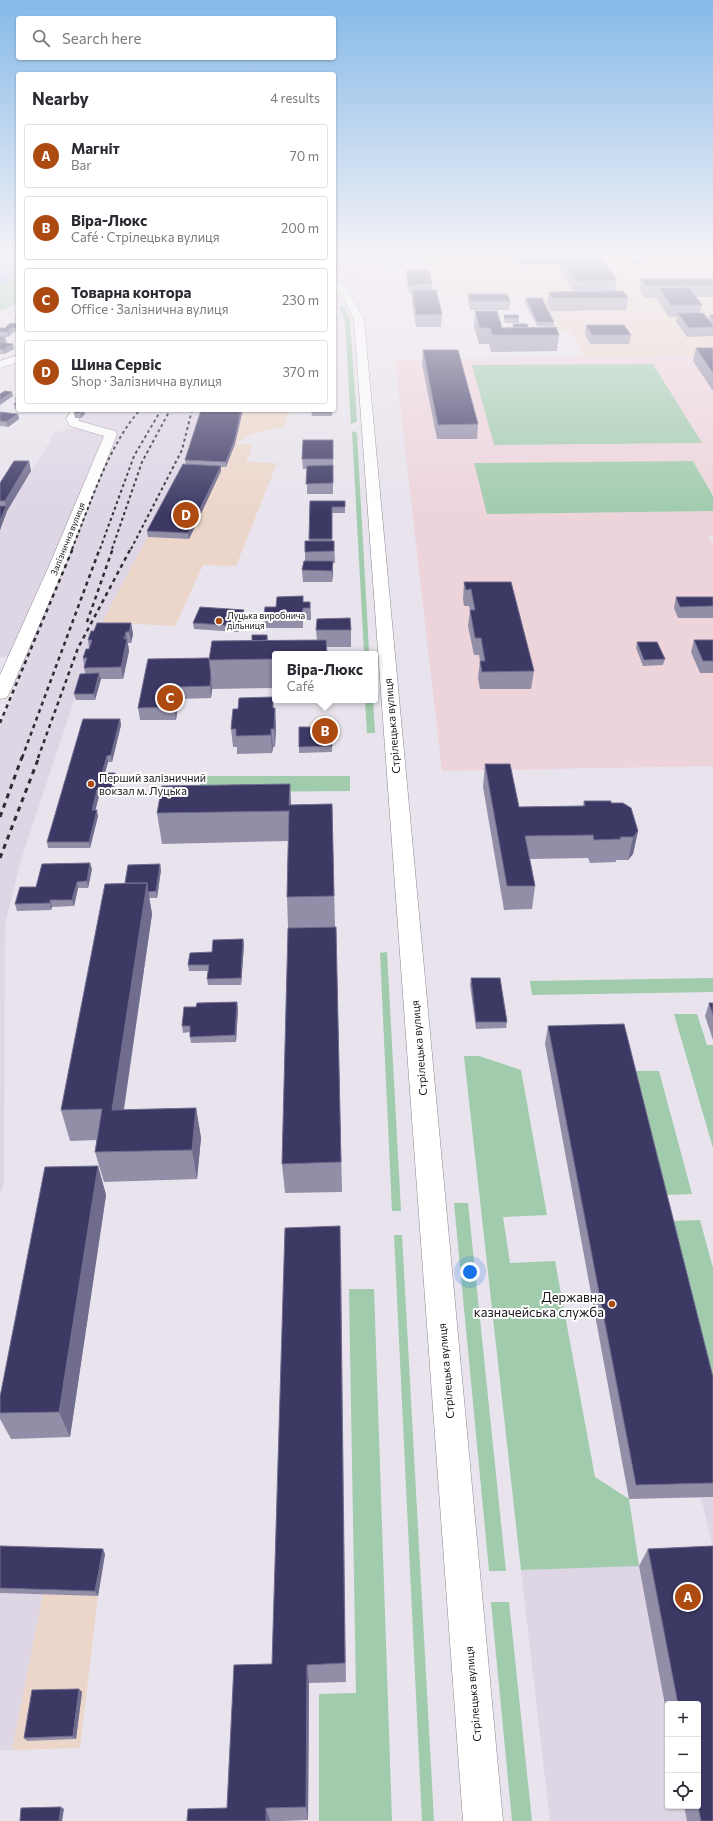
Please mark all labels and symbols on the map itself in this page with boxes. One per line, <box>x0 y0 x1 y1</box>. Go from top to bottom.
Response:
street label: Залізнична вулиця <box>48 500 87 577</box>
pin: D <box>173 500 199 530</box>
place label: Луцька виробнича дільниця <box>227 610 306 631</box>
marker: Луцька виробнича дільниця <box>214 616 224 626</box>
street label: Стрілецька вулиця <box>381 678 402 774</box>
pin: C <box>157 683 183 713</box>
pin: B <box>312 716 338 746</box>
place label: Перший залізничний вокзал м. Луцька <box>99 771 206 797</box>
marker: Перший залізничний вокзал м. Луцька <box>86 779 96 789</box>
street label: Стрілецька вулиця <box>408 1000 429 1096</box>
your location <box>460 1262 480 1282</box>
place label: Державна казначейська служба <box>474 1289 604 1320</box>
marker: Державна казначейська служба <box>607 1299 617 1309</box>
street label: Стрілецька вулиця <box>435 1323 456 1419</box>
pin: A <box>675 1582 701 1612</box>
street label: Стрілецька вулиця <box>462 1646 483 1742</box>

